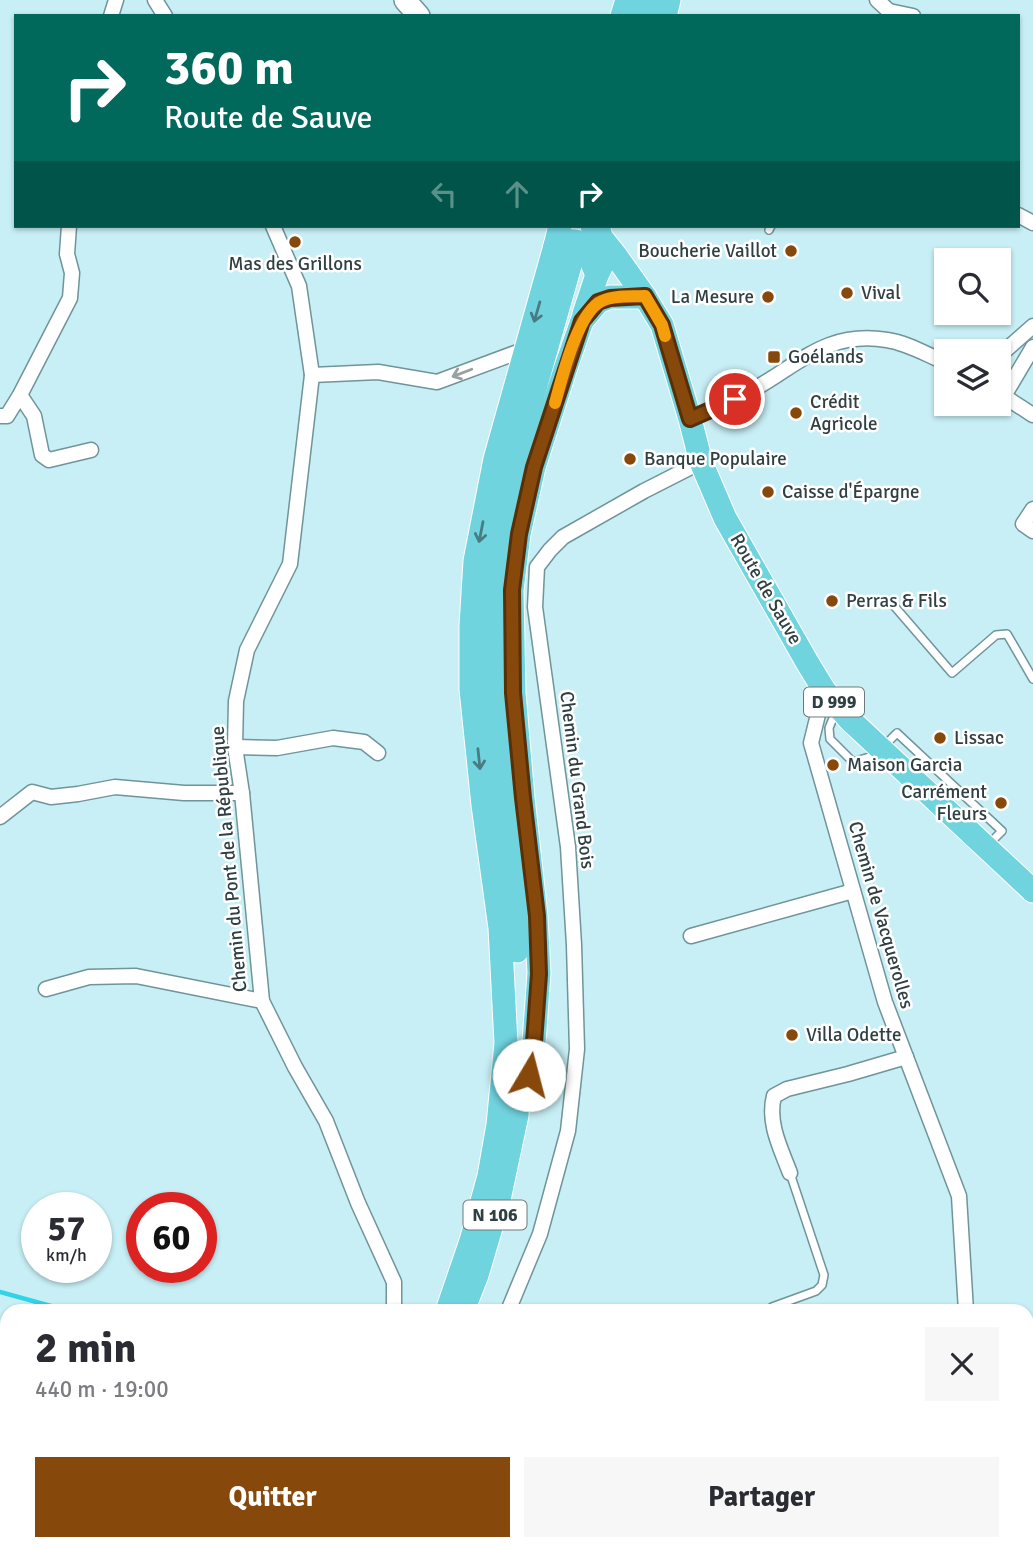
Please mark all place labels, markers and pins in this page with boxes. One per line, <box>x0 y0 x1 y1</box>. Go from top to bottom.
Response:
marker: Mas des Grillons <box>287 234 303 250</box>
place label: Boucherie Vaillot <box>638 239 777 263</box>
marker: Boucherie Vaillot <box>783 243 799 259</box>
place label: Mas des Grillons <box>228 252 362 276</box>
place label: Vival <box>861 281 901 305</box>
place label: La Mesure <box>671 285 754 309</box>
marker: Vival <box>839 285 855 301</box>
marker: La Mesure <box>760 289 776 305</box>
place label: Goélands <box>788 345 864 369</box>
marker: Goélands <box>766 349 782 365</box>
pin <box>705 369 765 429</box>
place label: Crédit Agricole <box>810 390 878 436</box>
marker: Crédit Agricole <box>788 405 804 421</box>
place label: Banque Populaire <box>644 447 787 471</box>
marker: Banque Populaire <box>622 451 638 467</box>
place label: Caisse d'Épargne <box>782 480 920 504</box>
marker: Caisse d'Épargne <box>760 484 776 500</box>
place label: Perras & Fils <box>846 589 947 613</box>
marker: Perras & Fils <box>824 593 840 609</box>
place label: Lissac <box>954 726 1004 750</box>
marker: Lissac <box>932 730 948 746</box>
place label: Maison Garcia <box>847 753 962 777</box>
marker: Maison Garcia <box>825 757 841 773</box>
place label: Carrément Fleurs <box>901 780 987 826</box>
marker: Carrément Fleurs <box>993 795 1009 811</box>
place label: Villa Odette <box>806 1023 902 1047</box>
marker: Villa Odette <box>784 1027 800 1043</box>

